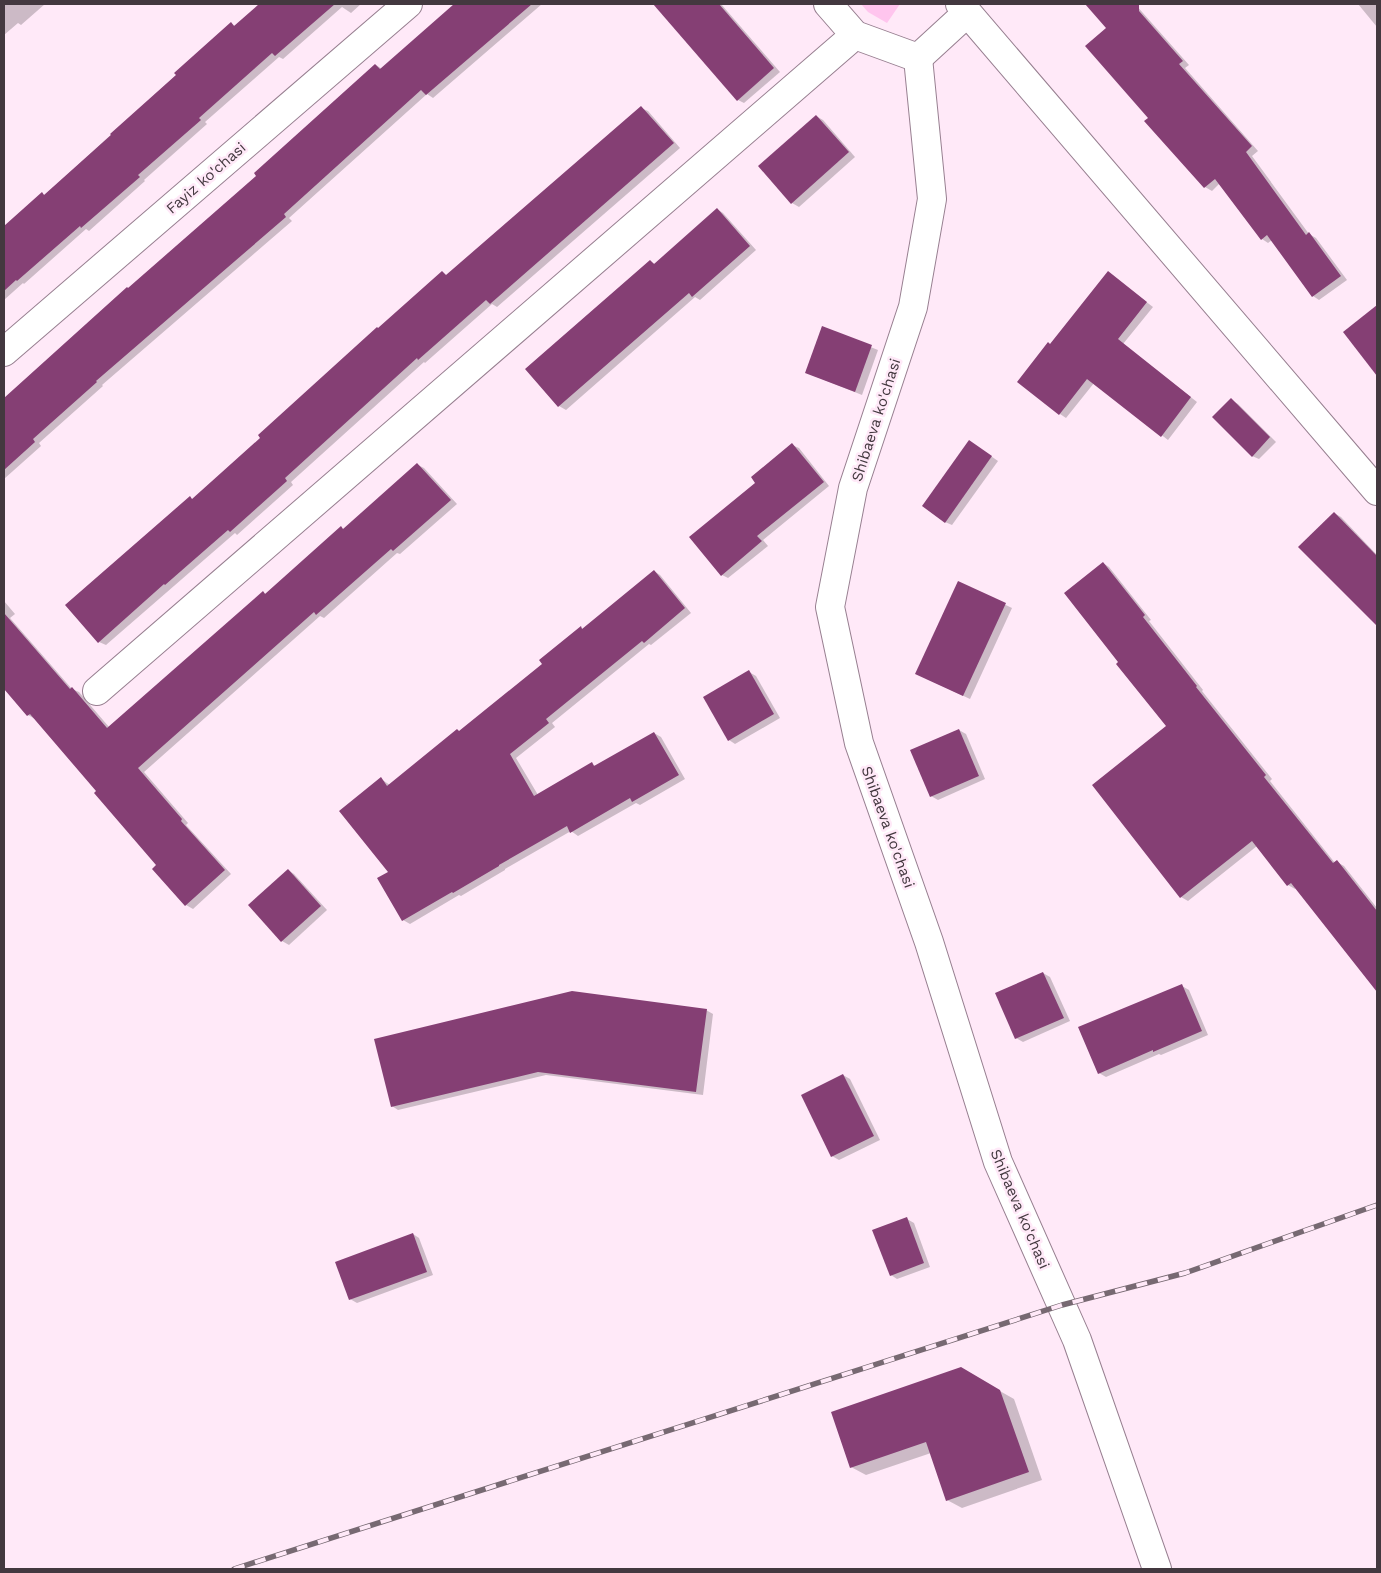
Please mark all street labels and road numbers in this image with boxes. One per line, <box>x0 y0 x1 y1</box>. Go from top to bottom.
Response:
street label: Fayiz ko'chasi <box>163 139 249 217</box>
street label: Shibaeva ko'chasi <box>848 356 904 484</box>
street label: Shibaeva ko'chasi <box>858 764 918 890</box>
street label: Shibaeva ko'chasi <box>987 1146 1053 1272</box>

